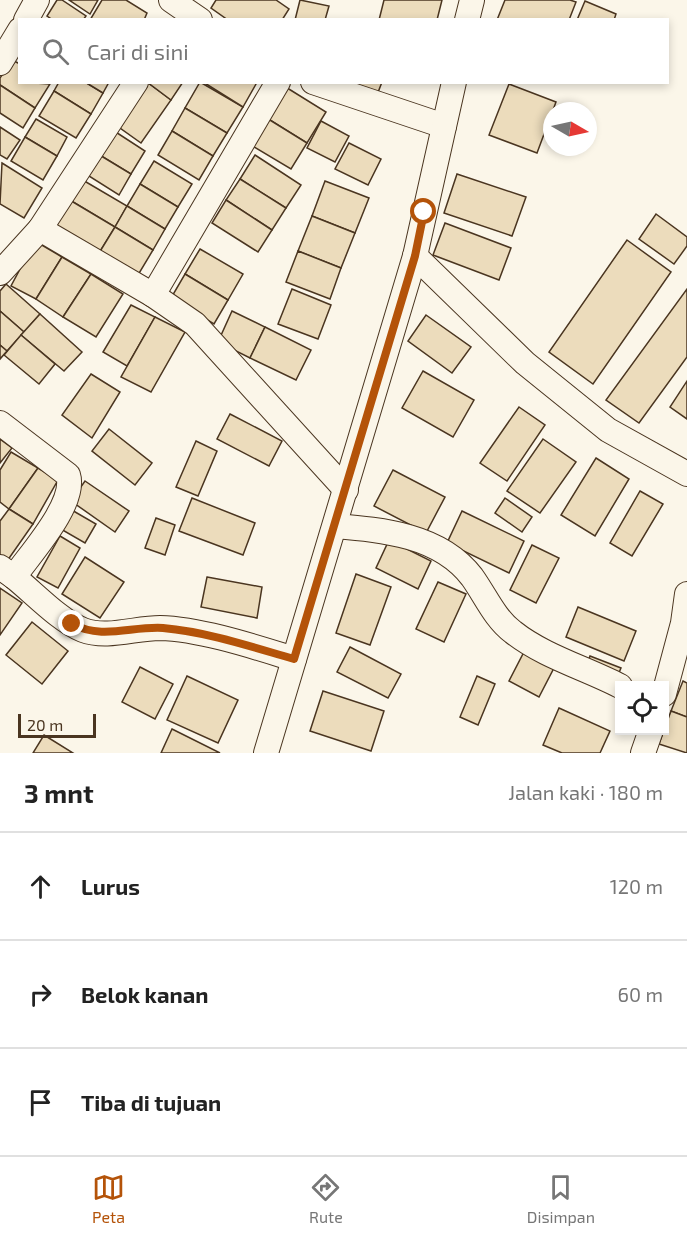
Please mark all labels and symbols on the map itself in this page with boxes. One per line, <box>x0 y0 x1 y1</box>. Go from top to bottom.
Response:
north arrow <box>543 102 597 156</box>
route start <box>410 198 436 224</box>
route end <box>58 610 84 636</box>
scale bar <box>18 711 96 738</box>

